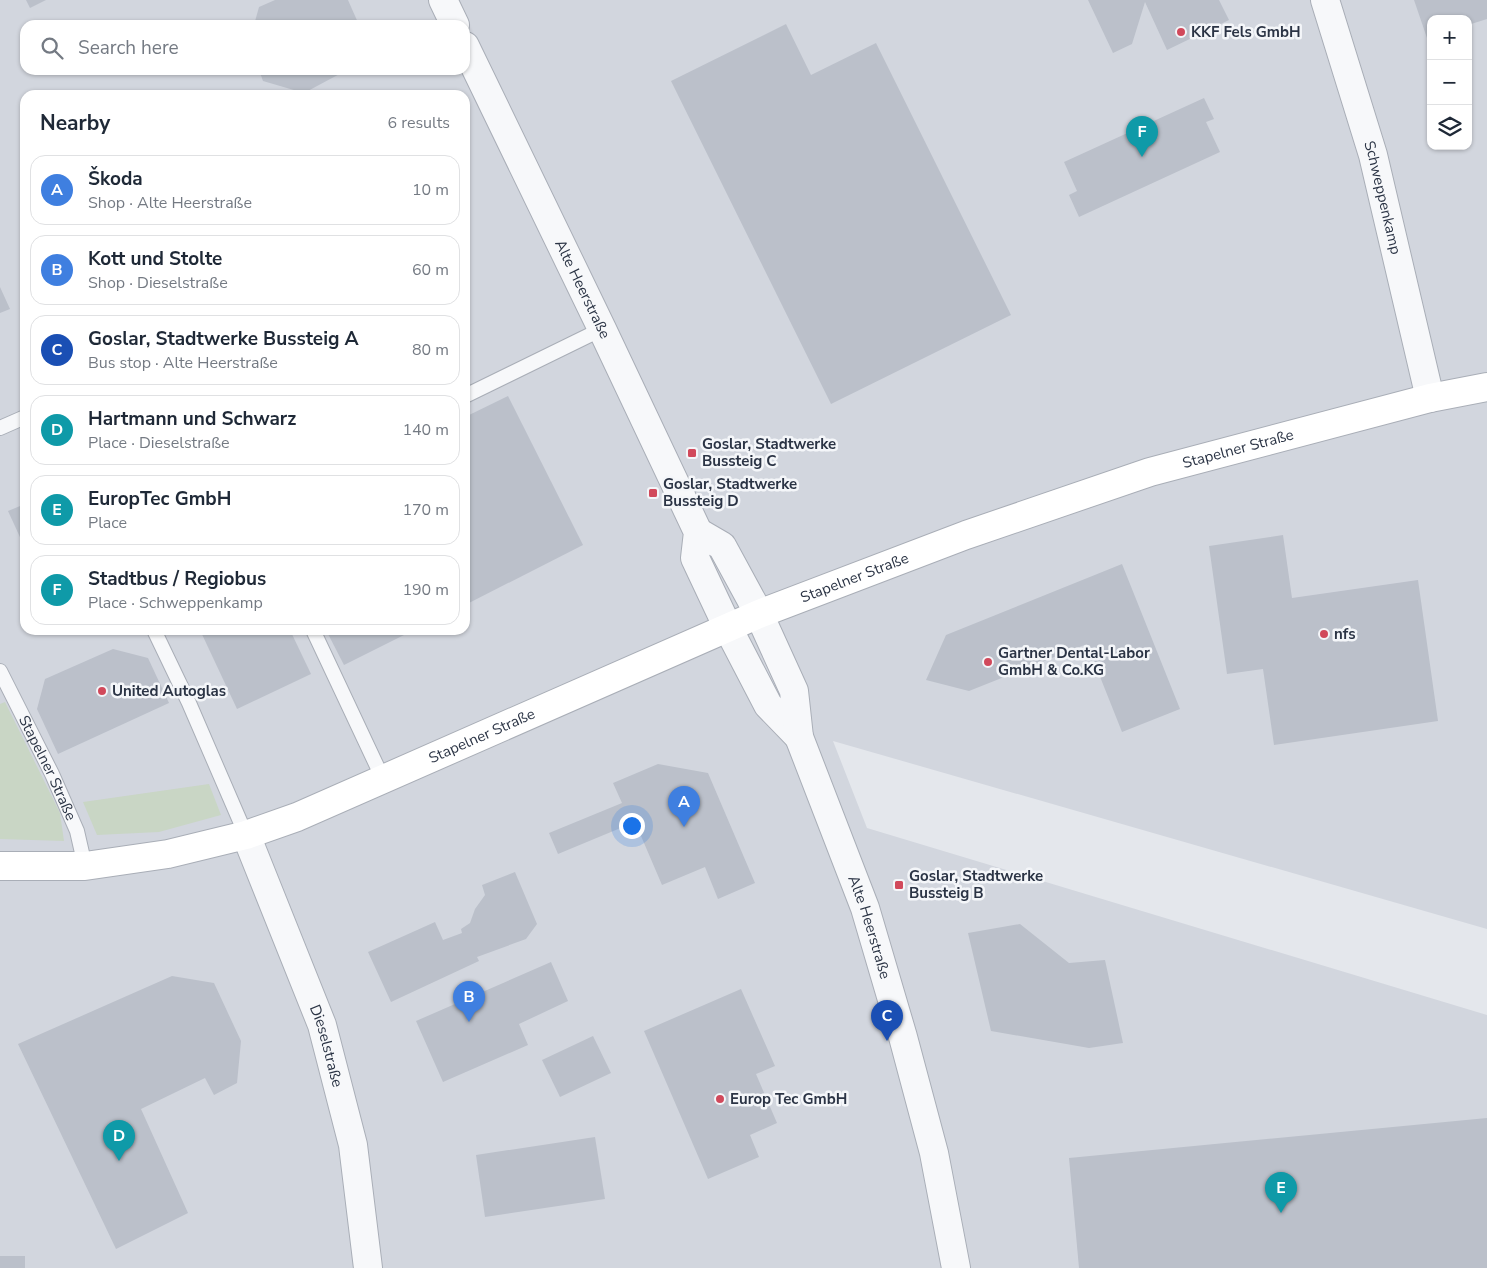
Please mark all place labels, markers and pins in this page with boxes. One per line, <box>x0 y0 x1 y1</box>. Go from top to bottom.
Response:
place label: KKF Fels GmbH <box>1191 22 1301 42</box>
marker: KKF Fels GmbH <box>1175 26 1187 38</box>
pin: F <box>1126 116 1158 157</box>
place label: Goslar, Stadtwerke Bussteig C <box>702 434 836 471</box>
marker: Goslar, Stadtwerke Bussteig C <box>686 447 698 459</box>
place label: Goslar, Stadtwerke Bussteig D <box>663 474 797 511</box>
marker: Goslar, Stadtwerke Bussteig D <box>647 487 659 499</box>
place label: nfs <box>1334 624 1355 644</box>
marker: nfs <box>1318 628 1330 640</box>
place label: Gartner Dental-Labor GmbH & Co.KG <box>998 643 1150 680</box>
marker: Gartner Dental-Labor GmbH & Co.KG <box>982 656 994 668</box>
place label: United Autoglas <box>112 681 226 701</box>
marker: United Autoglas <box>96 685 108 697</box>
pin: A <box>668 786 700 827</box>
place label: Goslar, Stadtwerke Bussteig B <box>909 866 1043 903</box>
marker: Goslar, Stadtwerke Bussteig B <box>893 879 905 891</box>
pin: B <box>453 981 485 1022</box>
pin: C <box>871 1000 903 1041</box>
place label: Europ Tec GmbH <box>730 1089 847 1109</box>
marker: Europ Tec GmbH <box>714 1093 726 1105</box>
pin: D <box>103 1120 135 1161</box>
pin: E <box>1265 1172 1297 1213</box>

